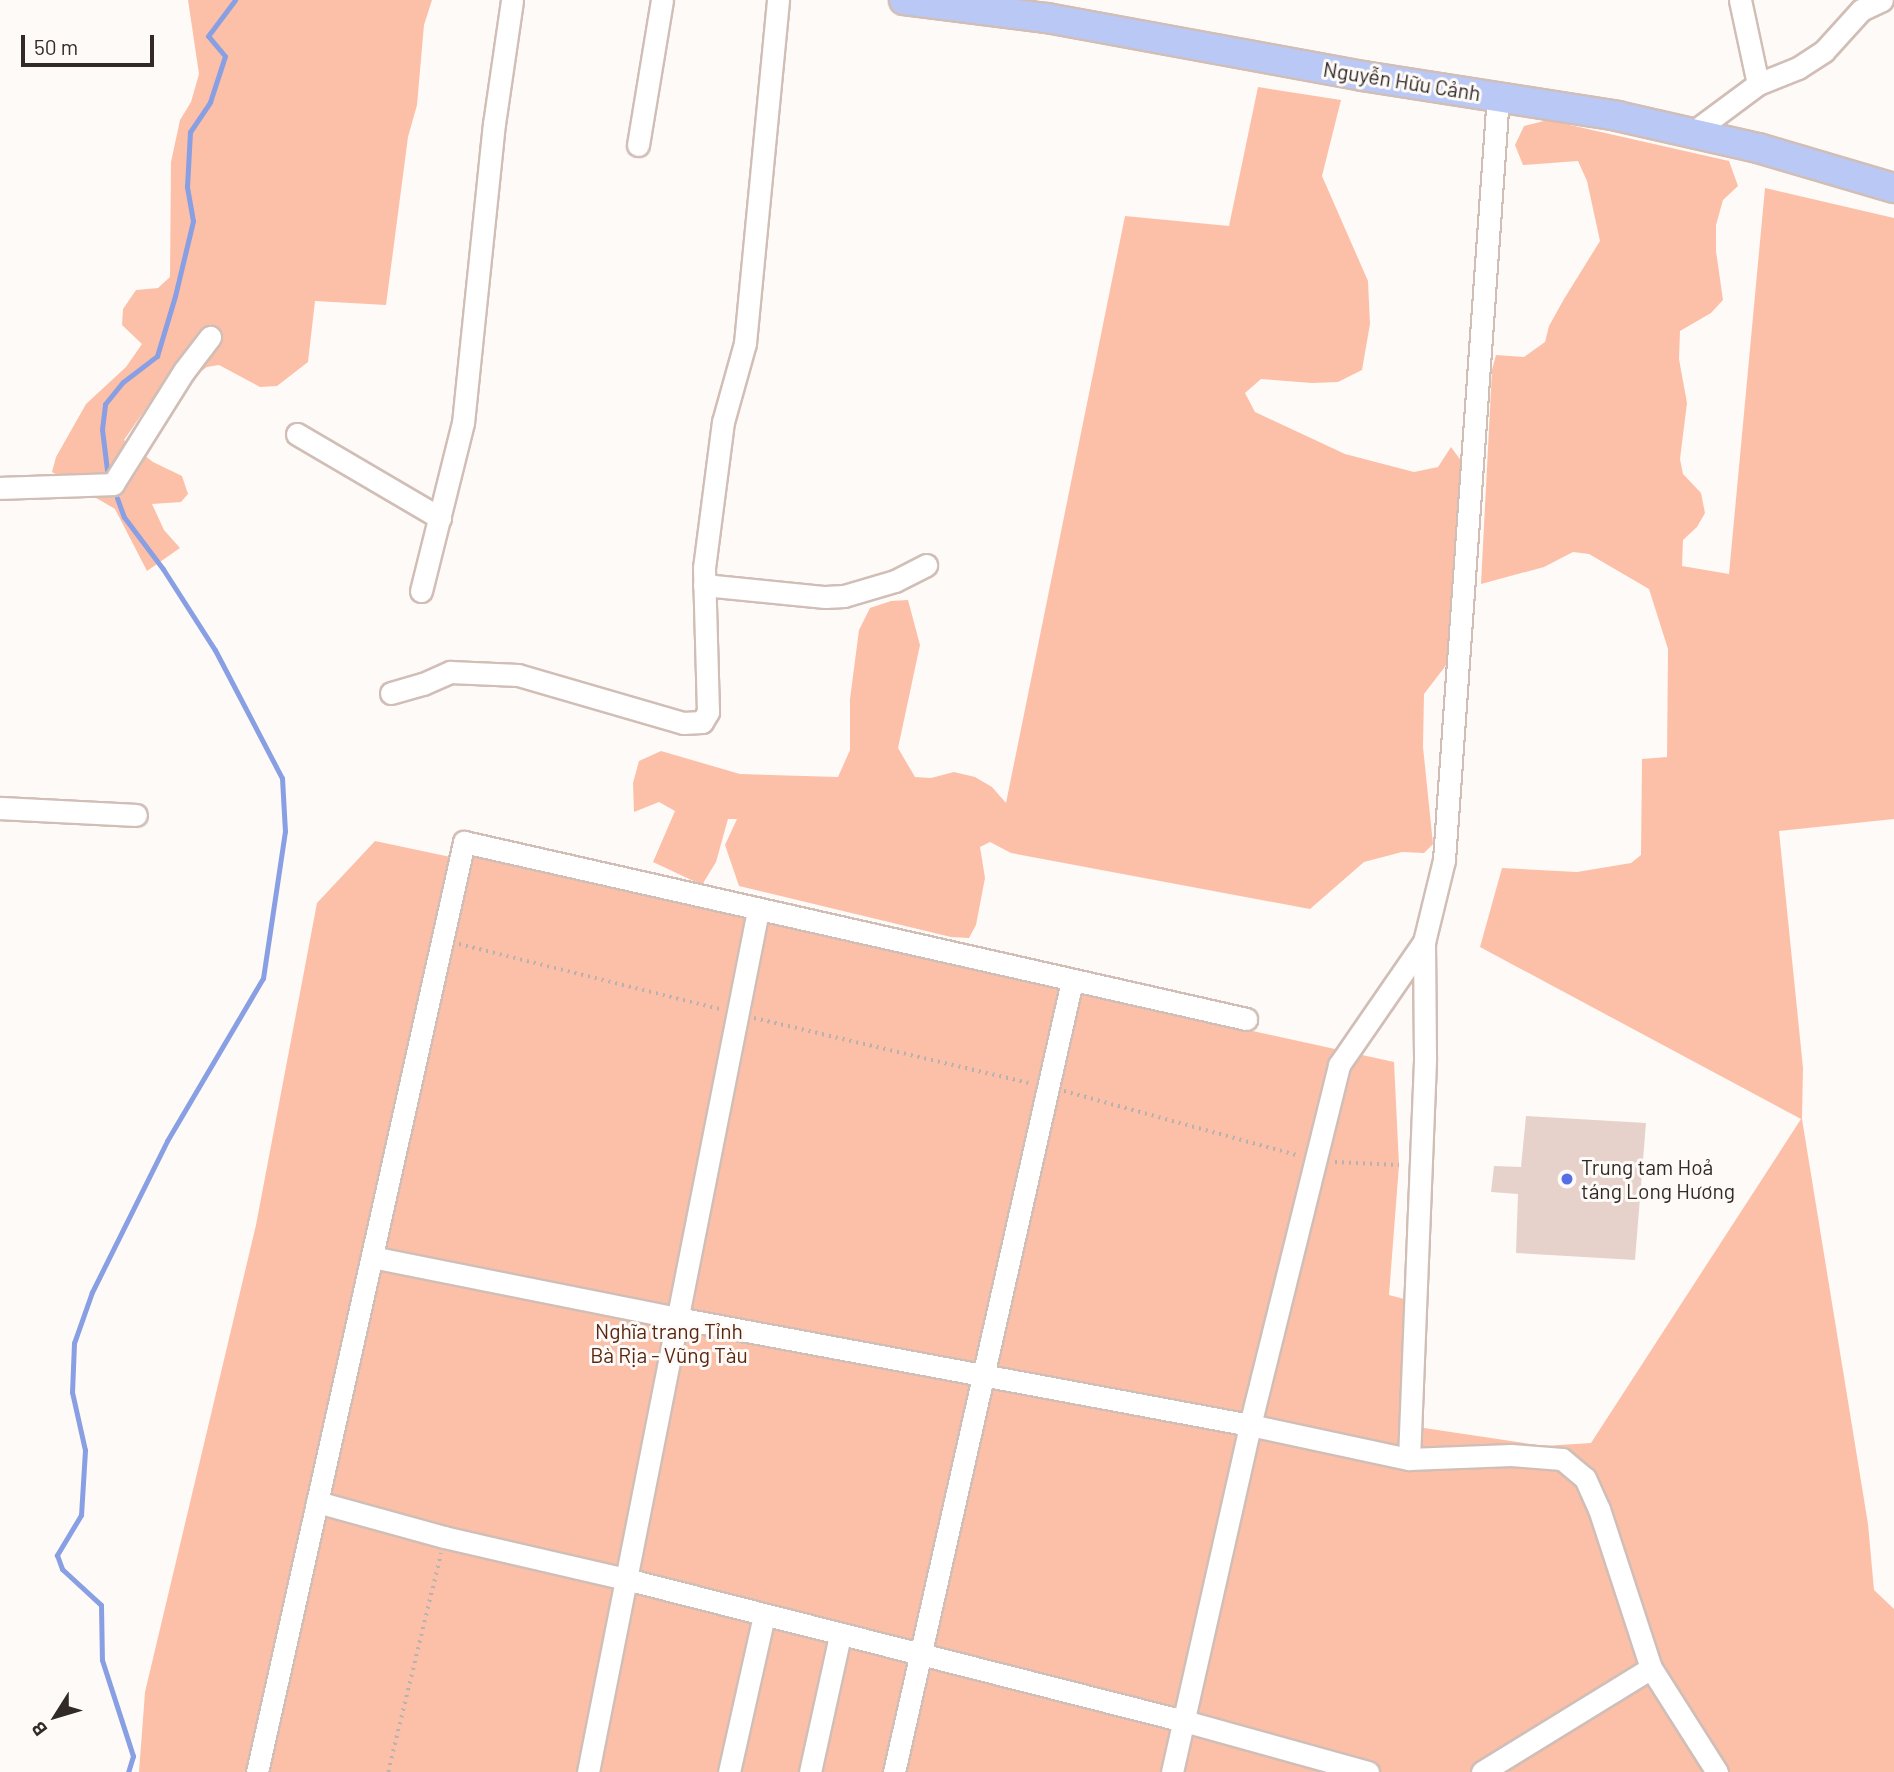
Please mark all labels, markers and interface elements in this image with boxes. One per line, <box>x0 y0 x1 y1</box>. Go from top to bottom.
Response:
scale bar <box>24 21 158 65</box>
text: 50 m <box>34 34 78 59</box>
street label: Nguyễn Hữu Cảnh <box>1321 56 1483 106</box>
place label: Trung tam Hoả táng Long Hương <box>1581 1154 1735 1204</box>
marker: Trung tam Hoả táng Long Hương <box>1559 1171 1575 1187</box>
park label: Nghĩa trang Tỉnh Bà Rịa - Vũng Tàu <box>590 1318 748 1368</box>
north arrow <box>21 1681 91 1751</box>
text: B <box>26 1717 52 1741</box>

